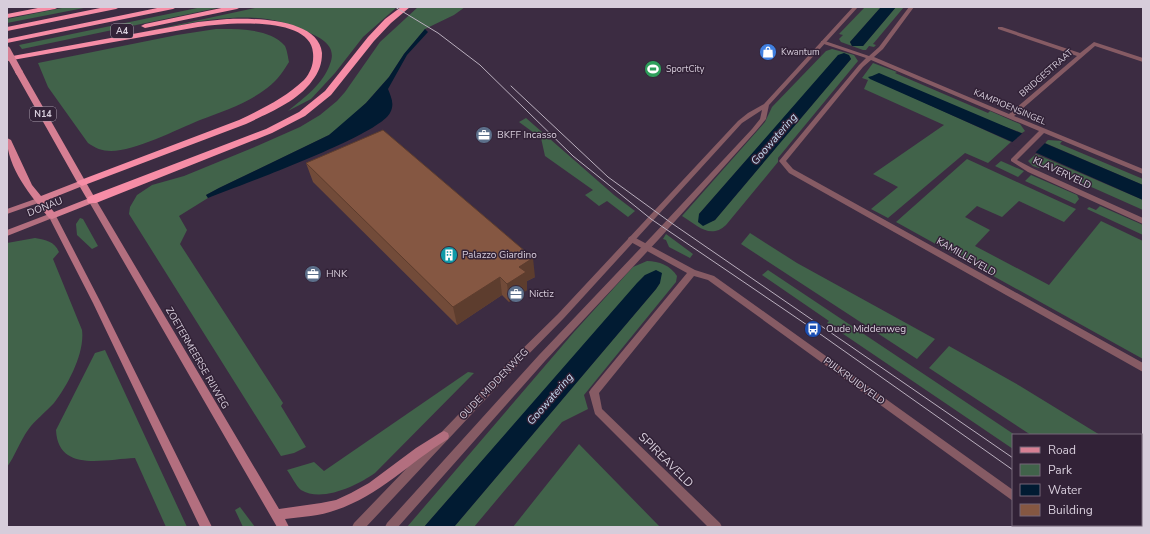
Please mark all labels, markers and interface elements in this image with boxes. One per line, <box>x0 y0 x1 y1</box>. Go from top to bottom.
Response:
road number: A4 <box>111 24 133 38</box>
shop icon: Kwantum <box>758 42 778 62</box>
place label: Kwantum <box>781 46 820 58</box>
street label: BRIDGESTRAAT <box>1017 46 1076 100</box>
sports icon: SportCity <box>643 59 663 79</box>
place label: SportCity <box>666 63 705 75</box>
street label: KAMPIOENSINGEL <box>972 86 1048 128</box>
road number: N14 <box>30 107 56 121</box>
water label: Goowatering <box>747 110 801 168</box>
office icon: BKFF Incasso <box>474 125 494 145</box>
place label: BKFF Incasso <box>497 128 557 142</box>
street label: KLAVERVELD <box>1030 153 1094 193</box>
street label: DONAU <box>25 194 65 220</box>
street label: KAMILLEVELD <box>934 234 998 280</box>
building icon: Palazzo Giardino <box>439 245 459 265</box>
place label: Palazzo Giardino <box>462 248 537 262</box>
office icon: HNK <box>303 264 323 284</box>
place label: HNK <box>326 267 348 281</box>
office icon: Nictiz <box>506 284 526 304</box>
place label: Nictiz <box>529 287 554 301</box>
street label: ZOETERMEERSE RIJWEG <box>162 304 232 412</box>
bus stop icon: Oude Middenweg <box>803 319 823 339</box>
place label: Oude Middenweg <box>826 322 906 336</box>
street label: OUDE MIDDENWEG <box>456 345 532 423</box>
street label: PIJLKRUIDVELD <box>820 354 888 408</box>
water label: Goowatering <box>523 370 577 428</box>
street label: SPIREAVELD <box>635 429 697 491</box>
legend <box>1012 434 1142 526</box>
text: Road <box>1048 442 1076 458</box>
text: Park <box>1048 462 1073 478</box>
text: Water <box>1048 482 1082 498</box>
text: Building <box>1048 502 1093 518</box>

